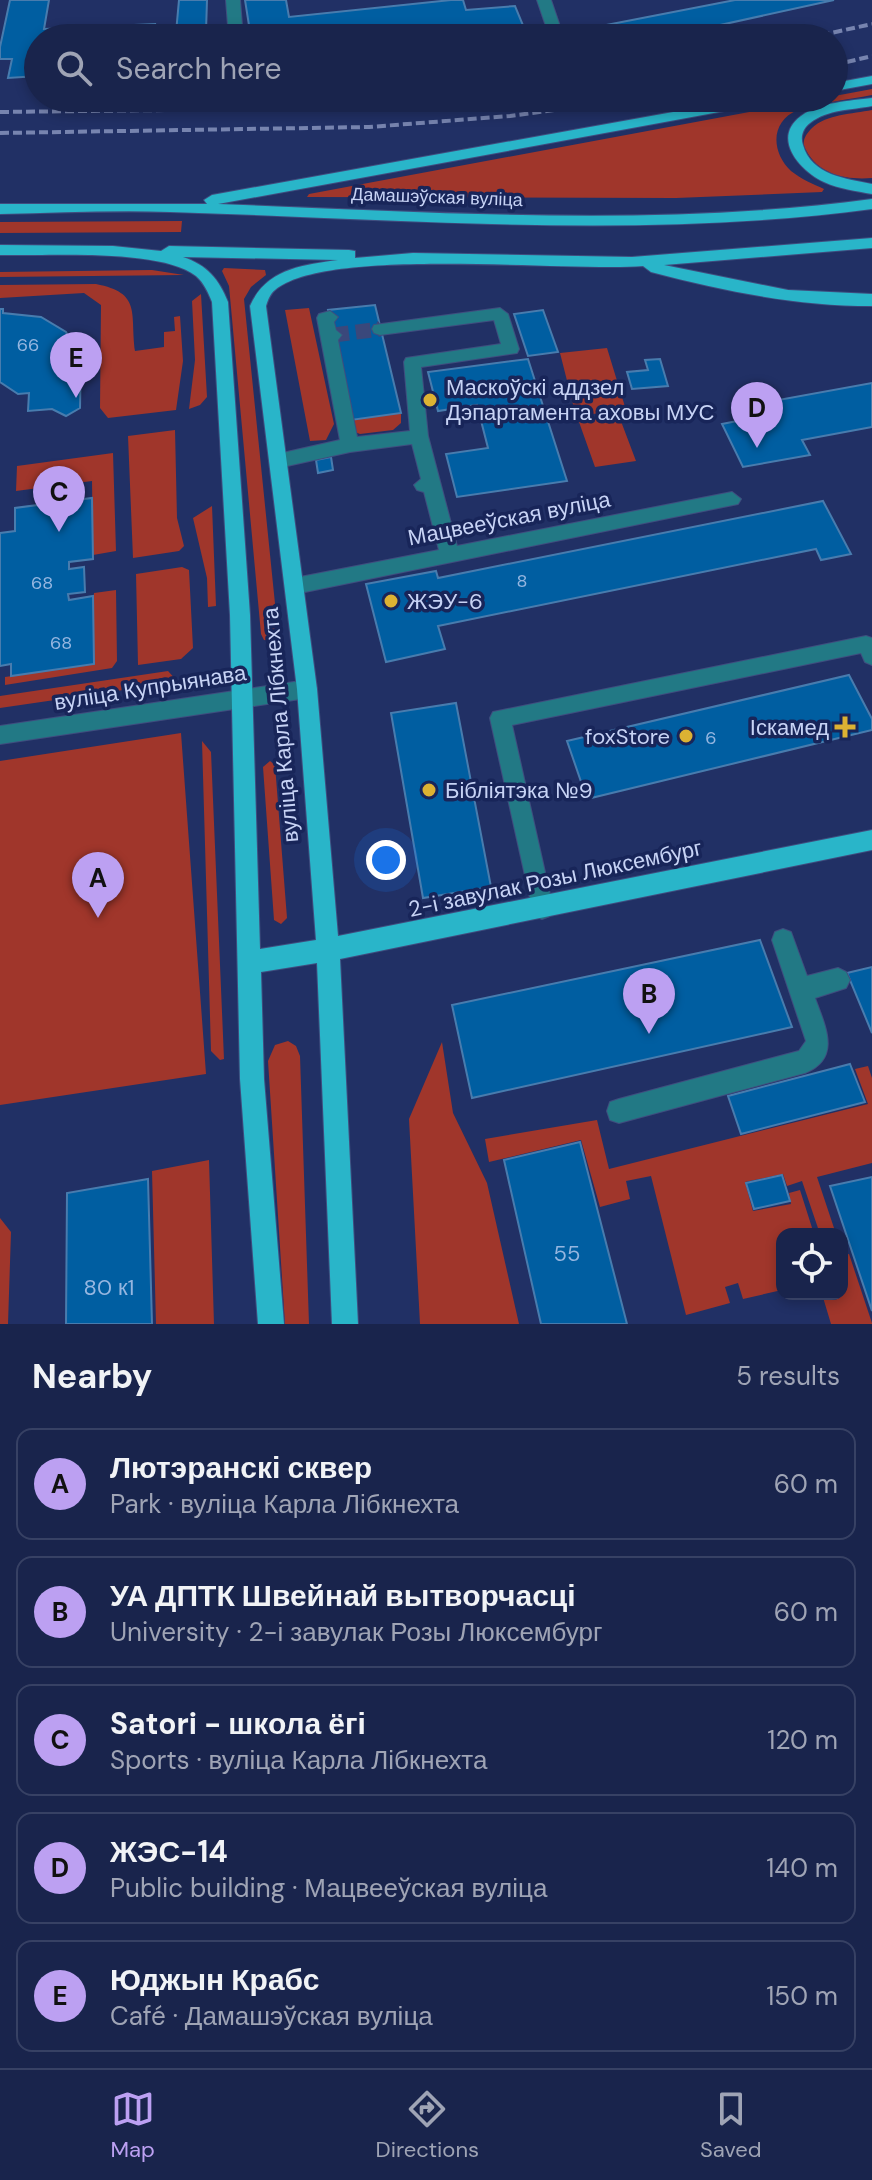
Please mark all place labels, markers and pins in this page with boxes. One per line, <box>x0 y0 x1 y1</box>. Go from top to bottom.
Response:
pin: E <box>50 332 102 398</box>
place label: Маскоўскі аддзел Дэпартамента аховы МУС <box>446 373 714 427</box>
pin: D <box>731 382 783 448</box>
marker: Маскоўскі аддзел Дэпартамента аховы МУС <box>421 391 439 409</box>
pin: C <box>33 466 85 532</box>
place label: ЖЭУ-6 <box>407 587 483 616</box>
marker: ЖЭУ-6 <box>382 592 400 610</box>
place label: Іскамед <box>750 713 829 742</box>
marker: Іскамед <box>836 718 854 736</box>
place label: foxStore <box>585 722 670 751</box>
marker: foxStore <box>677 727 695 745</box>
place label: Бібліятэка №9 <box>445 776 593 805</box>
marker: Бібліятэка №9 <box>420 781 438 799</box>
pin: A <box>72 852 124 918</box>
pin: B <box>623 968 675 1034</box>

